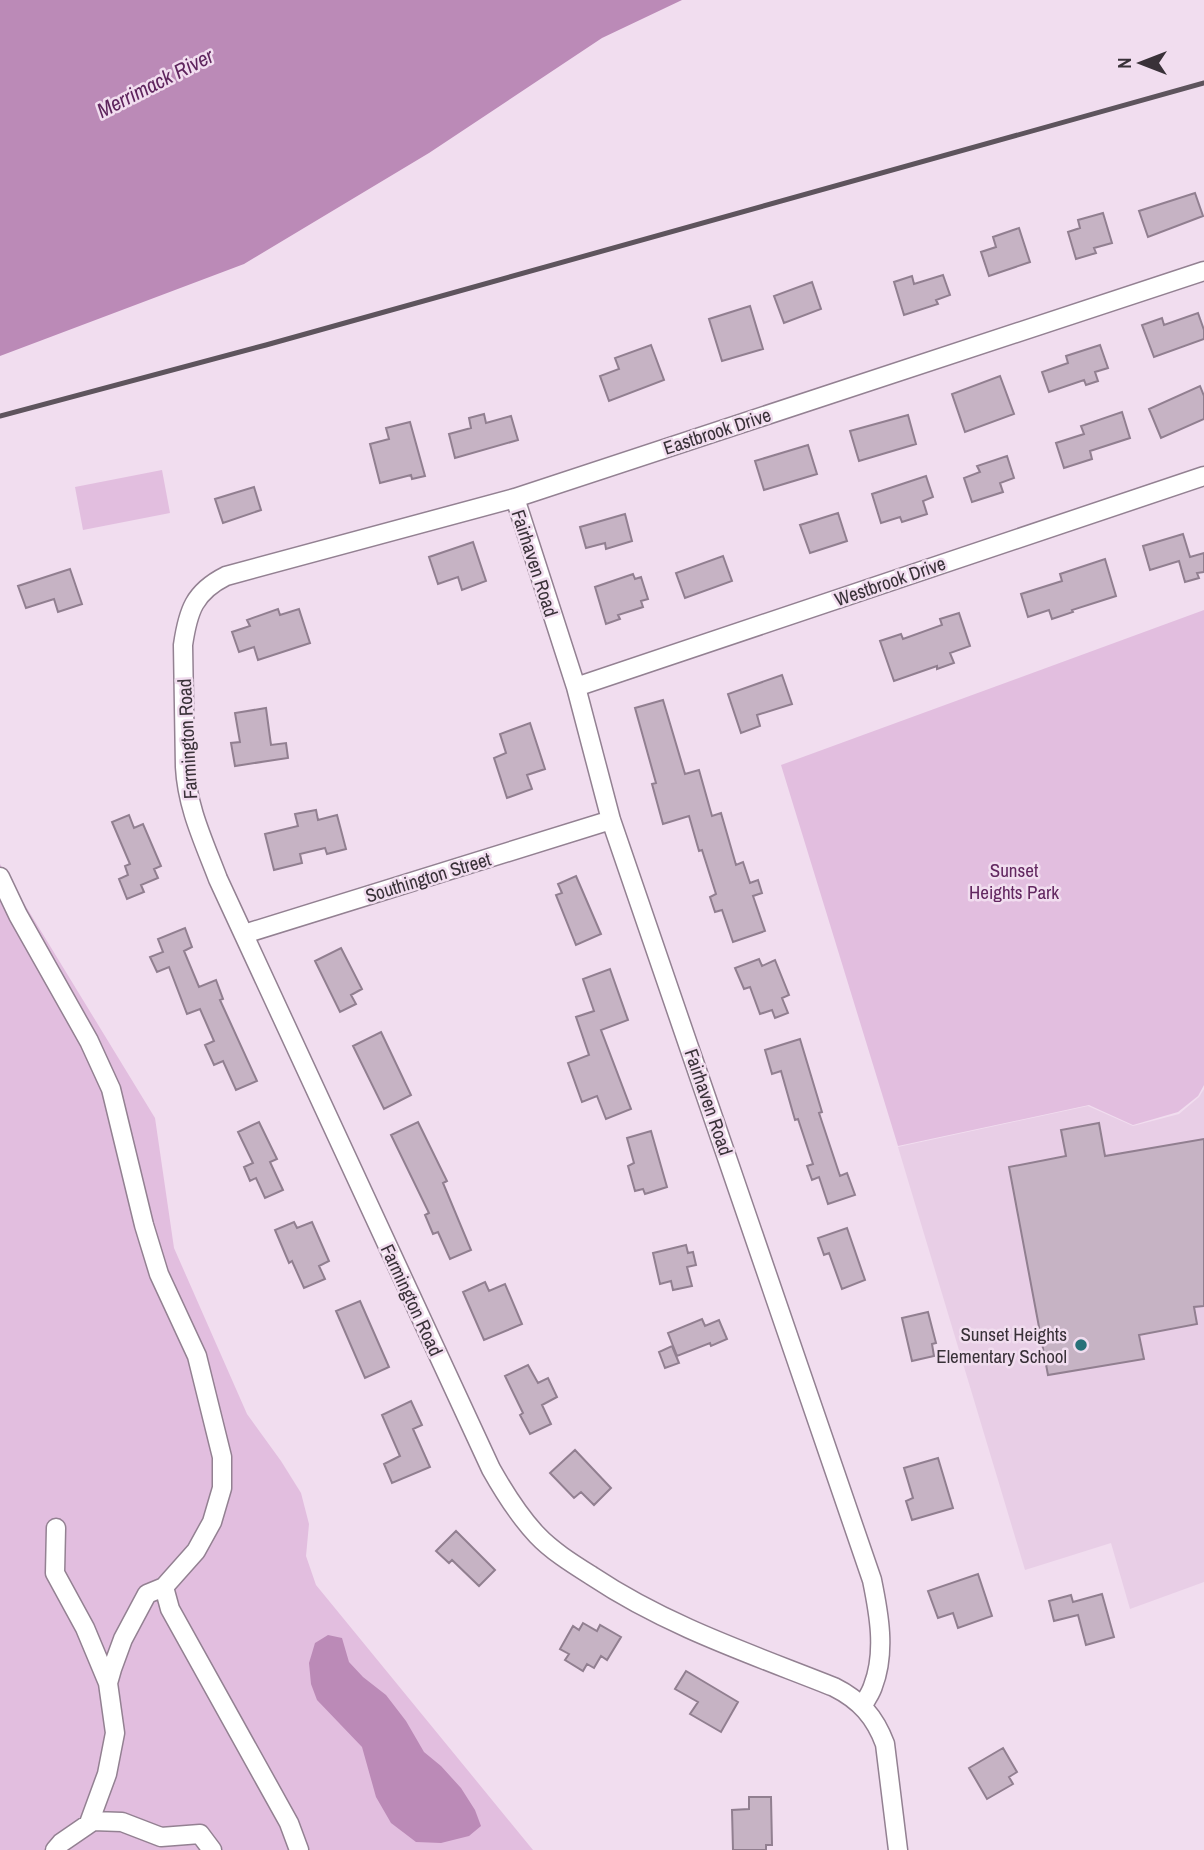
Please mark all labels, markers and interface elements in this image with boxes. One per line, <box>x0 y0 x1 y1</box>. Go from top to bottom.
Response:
north arrow <box>1106 28 1176 98</box>
water label: Merrimack River <box>92 41 219 125</box>
text: N <box>1111 57 1137 69</box>
street label: Eastbrook Drive <box>660 401 774 461</box>
street label: Fairhaven Road <box>505 506 565 620</box>
street label: Westbrook Drive <box>831 550 949 612</box>
street label: Farmington Road <box>171 678 203 800</box>
street label: Southington Street <box>362 845 495 908</box>
park label: Sunset Heights Park <box>969 857 1059 905</box>
street label: Fairhaven Road <box>679 1045 739 1159</box>
street label: Farmington Road <box>375 1240 449 1360</box>
place label: Sunset Heights Elementary School <box>936 1321 1067 1369</box>
marker: Sunset Heights Elementary School <box>1073 1337 1089 1353</box>

